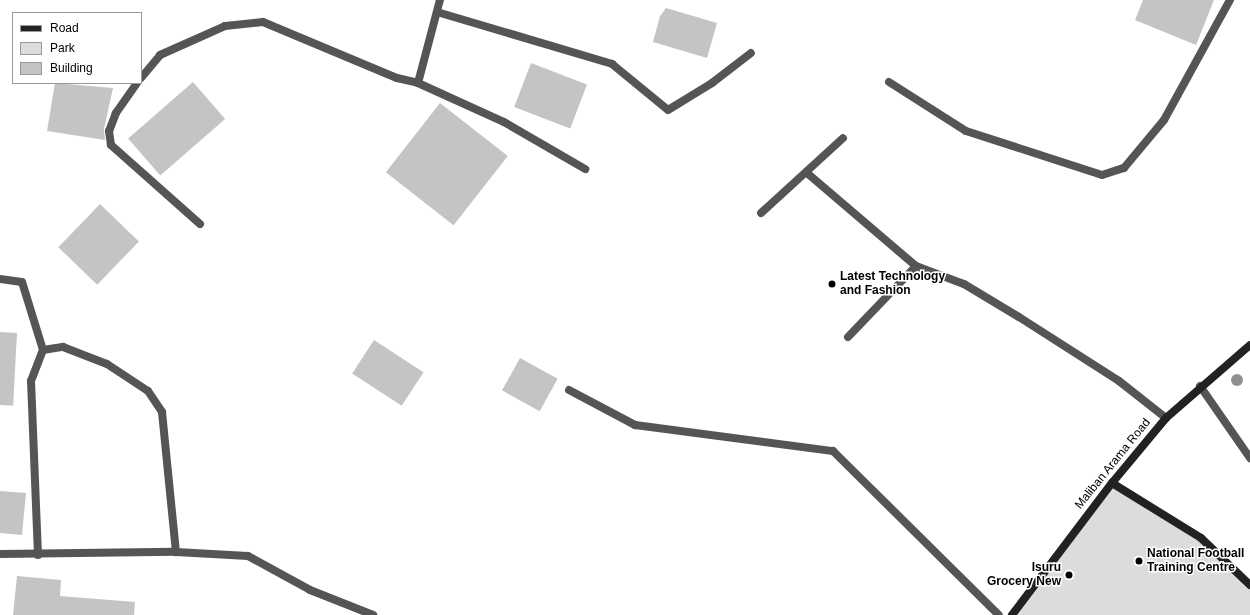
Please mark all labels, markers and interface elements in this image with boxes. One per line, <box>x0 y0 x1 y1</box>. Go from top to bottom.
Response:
legend <box>12 12 142 84</box>
text: Road <box>50 21 79 35</box>
text: Park <box>50 41 75 55</box>
text: Building <box>50 61 93 75</box>
place label: Latest Technology and Fashion <box>840 270 945 298</box>
marker: Latest Technology and Fashion <box>827 279 837 289</box>
street label: Maliban Arama Road <box>1072 416 1154 512</box>
place label: National Football Training Centre <box>1147 547 1244 575</box>
marker: National Football Training Centre <box>1134 556 1144 566</box>
place label: Isuru Grocery New <box>987 561 1061 589</box>
marker: Isuru Grocery New <box>1064 570 1074 580</box>

